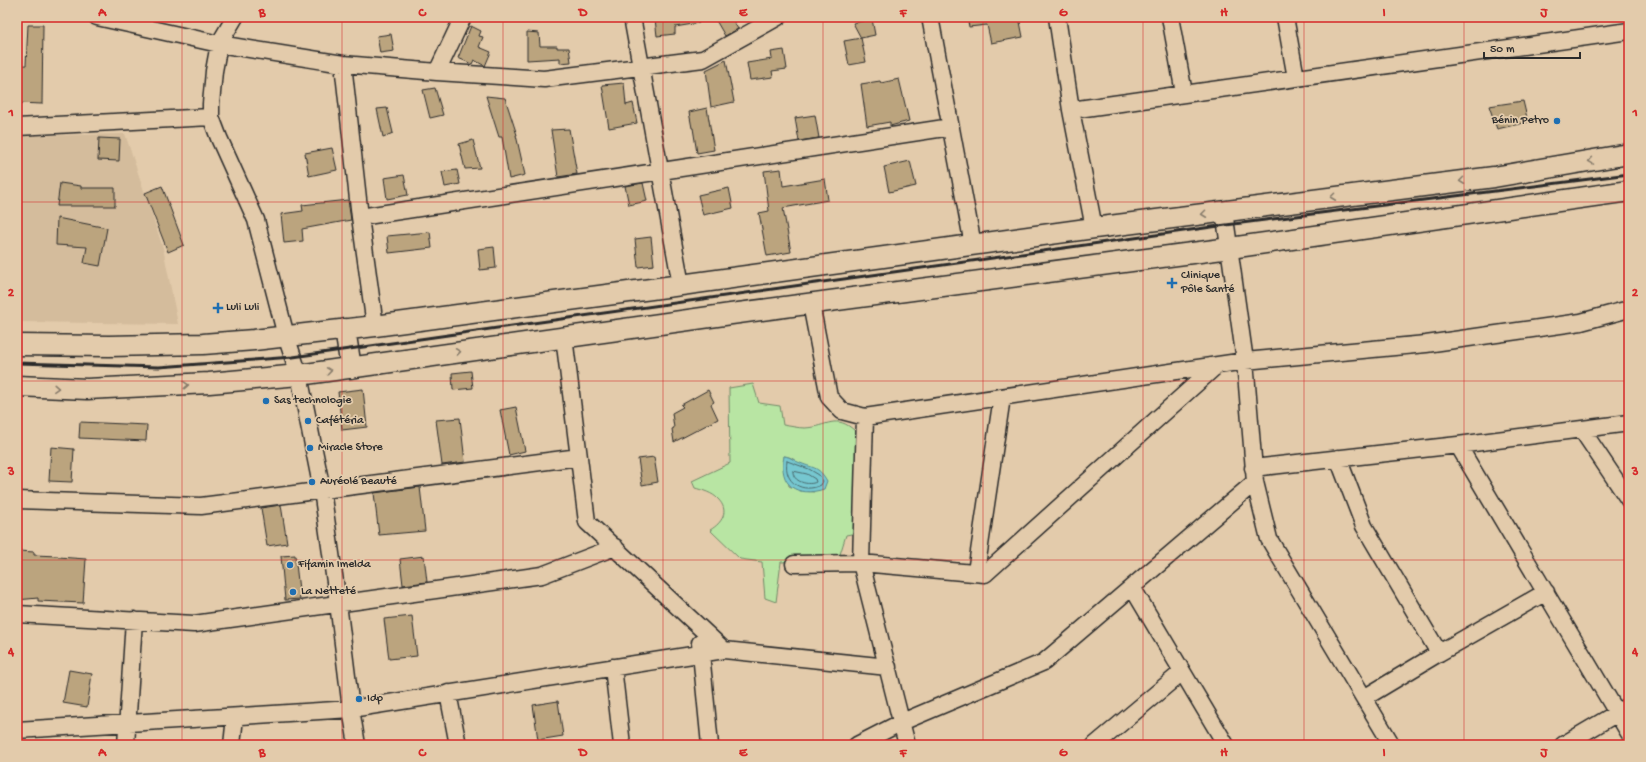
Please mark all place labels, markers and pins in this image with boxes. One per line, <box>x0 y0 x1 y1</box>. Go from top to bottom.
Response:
place label: Bénin Petro <box>1491 114 1549 128</box>
marker: Bénin Petro <box>1552 116 1562 126</box>
place label: Clinique Pôle Santé <box>1180 269 1235 297</box>
marker: Clinique Pôle Santé <box>1166 277 1178 289</box>
place label: Luli Luli <box>226 301 260 315</box>
marker: Luli Luli <box>213 303 223 313</box>
place label: Sas technologie <box>274 394 352 408</box>
marker: Sas technologie <box>261 396 271 406</box>
place label: Cafétéria <box>316 414 364 428</box>
marker: Cafétéria <box>303 416 313 426</box>
place label: Miracle Store <box>318 441 384 455</box>
marker: Miracle Store <box>305 443 315 453</box>
place label: Auréolé Beauté <box>320 475 398 489</box>
marker: Auréolé Beauté <box>307 477 317 487</box>
place label: Fifamin Imelda <box>297 558 371 572</box>
marker: Fifamin Imelda <box>285 560 295 570</box>
place label: La Netteté <box>301 585 357 599</box>
marker: La Netteté <box>288 587 298 597</box>
place label: Idp <box>367 692 383 706</box>
marker: Idp <box>354 694 364 704</box>

